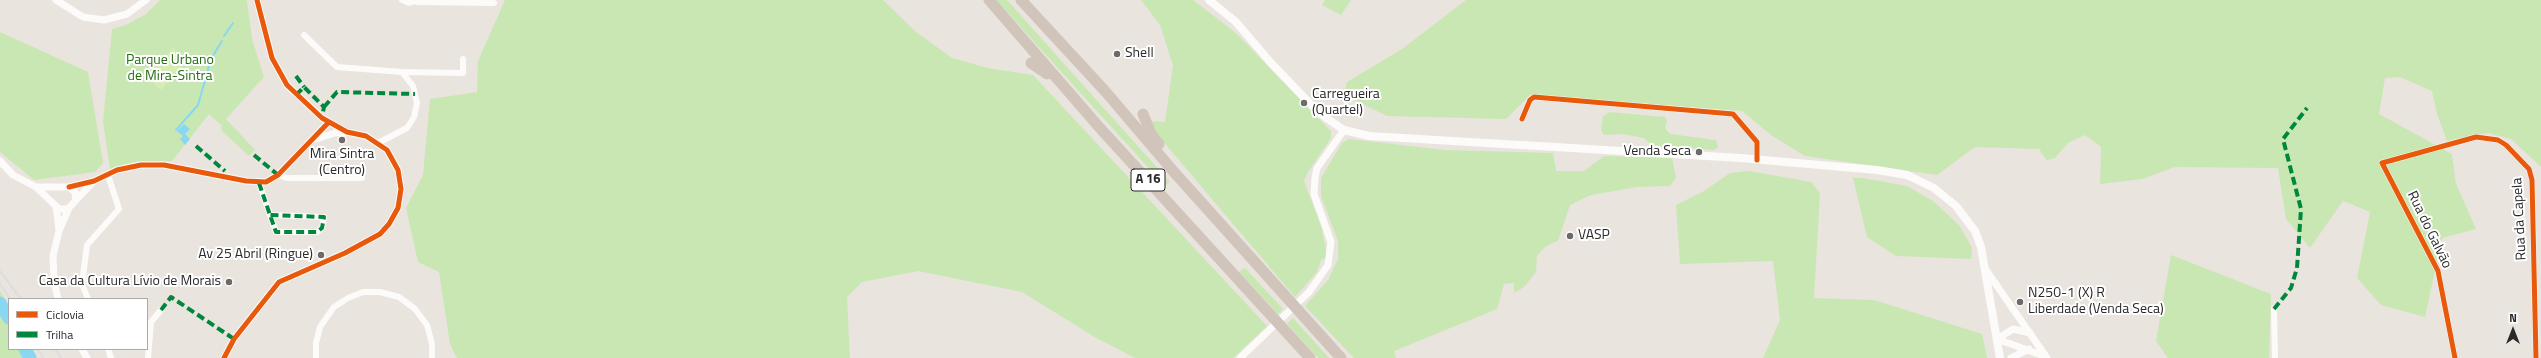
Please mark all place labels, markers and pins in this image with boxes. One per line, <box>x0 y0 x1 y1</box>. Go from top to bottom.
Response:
place label: Shell <box>1125 46 1154 62</box>
marker: Shell <box>1112 49 1122 59</box>
place label: Carregueira (Quartel) <box>1312 87 1380 120</box>
marker: Carregueira (Quartel) <box>1299 98 1309 108</box>
marker: Mira Sintra (Centro) <box>337 135 347 145</box>
place label: Venda Seca <box>1623 144 1691 160</box>
place label: Mira Sintra (Centro) <box>310 147 374 180</box>
marker: Venda Seca <box>1694 147 1704 157</box>
place label: VASP <box>1578 228 1610 244</box>
marker: VASP <box>1565 231 1575 241</box>
place label: Av 25 Abril (Ringue) <box>198 247 313 263</box>
marker: Av 25 Abril (Ringue) <box>316 250 326 260</box>
place label: Casa da Cultura Lívio de Morais <box>39 274 221 290</box>
marker: Casa da Cultura Lívio de Morais <box>224 277 234 287</box>
place label: N250-1 (X) R Liberdade (Venda Seca) <box>2028 286 2164 318</box>
marker: N250-1 (X) R Liberdade (Venda Seca) <box>2015 297 2025 307</box>

